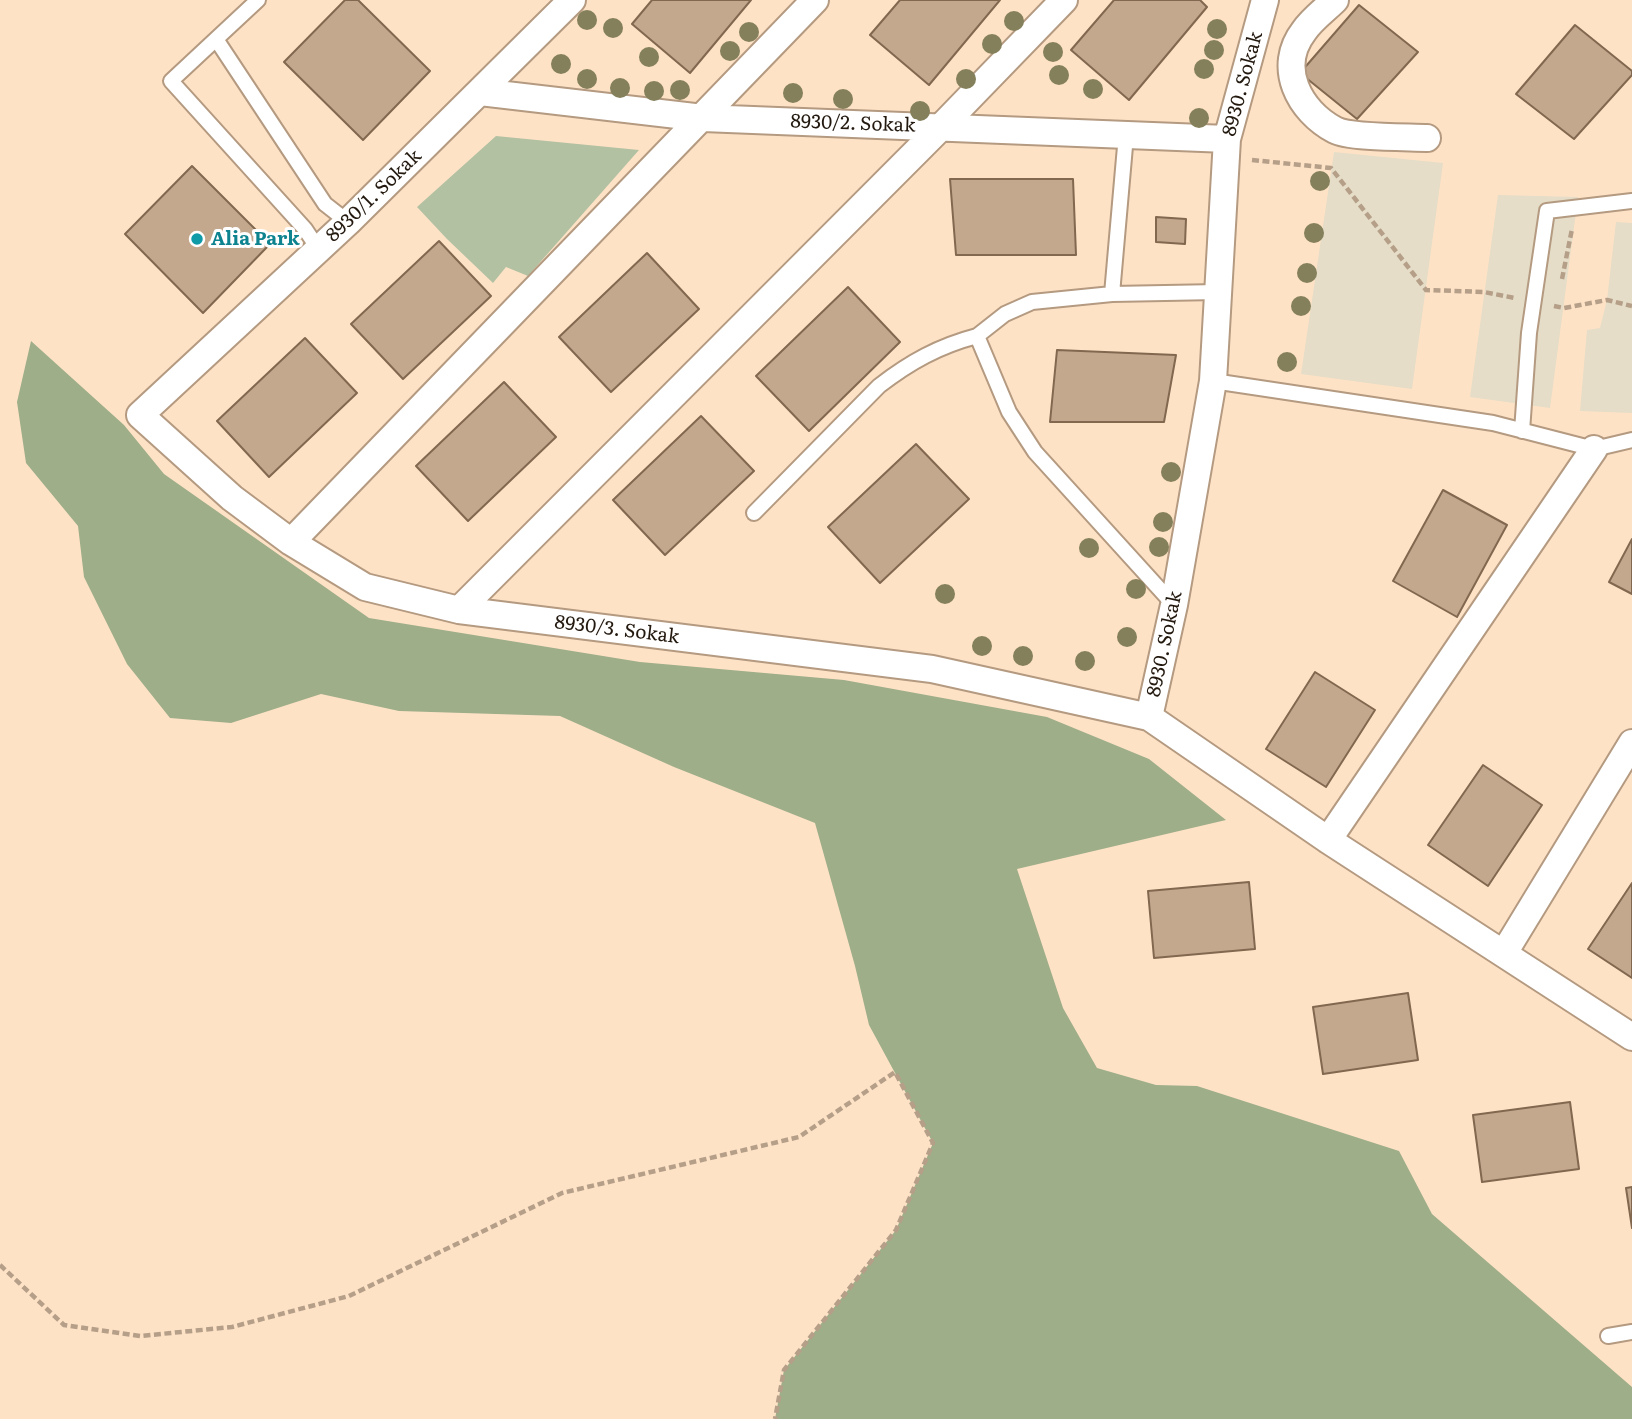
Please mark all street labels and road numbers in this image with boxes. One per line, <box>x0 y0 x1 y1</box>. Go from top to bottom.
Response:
street label: 8930. Sokak <box>1218 29 1268 139</box>
street label: 8930/2. Sokak <box>790 110 916 138</box>
street label: 8930/1. Sokak <box>322 145 426 247</box>
street label: 8930. Sokak <box>1143 589 1187 699</box>
street label: 8930/3. Sokak <box>553 611 681 649</box>

